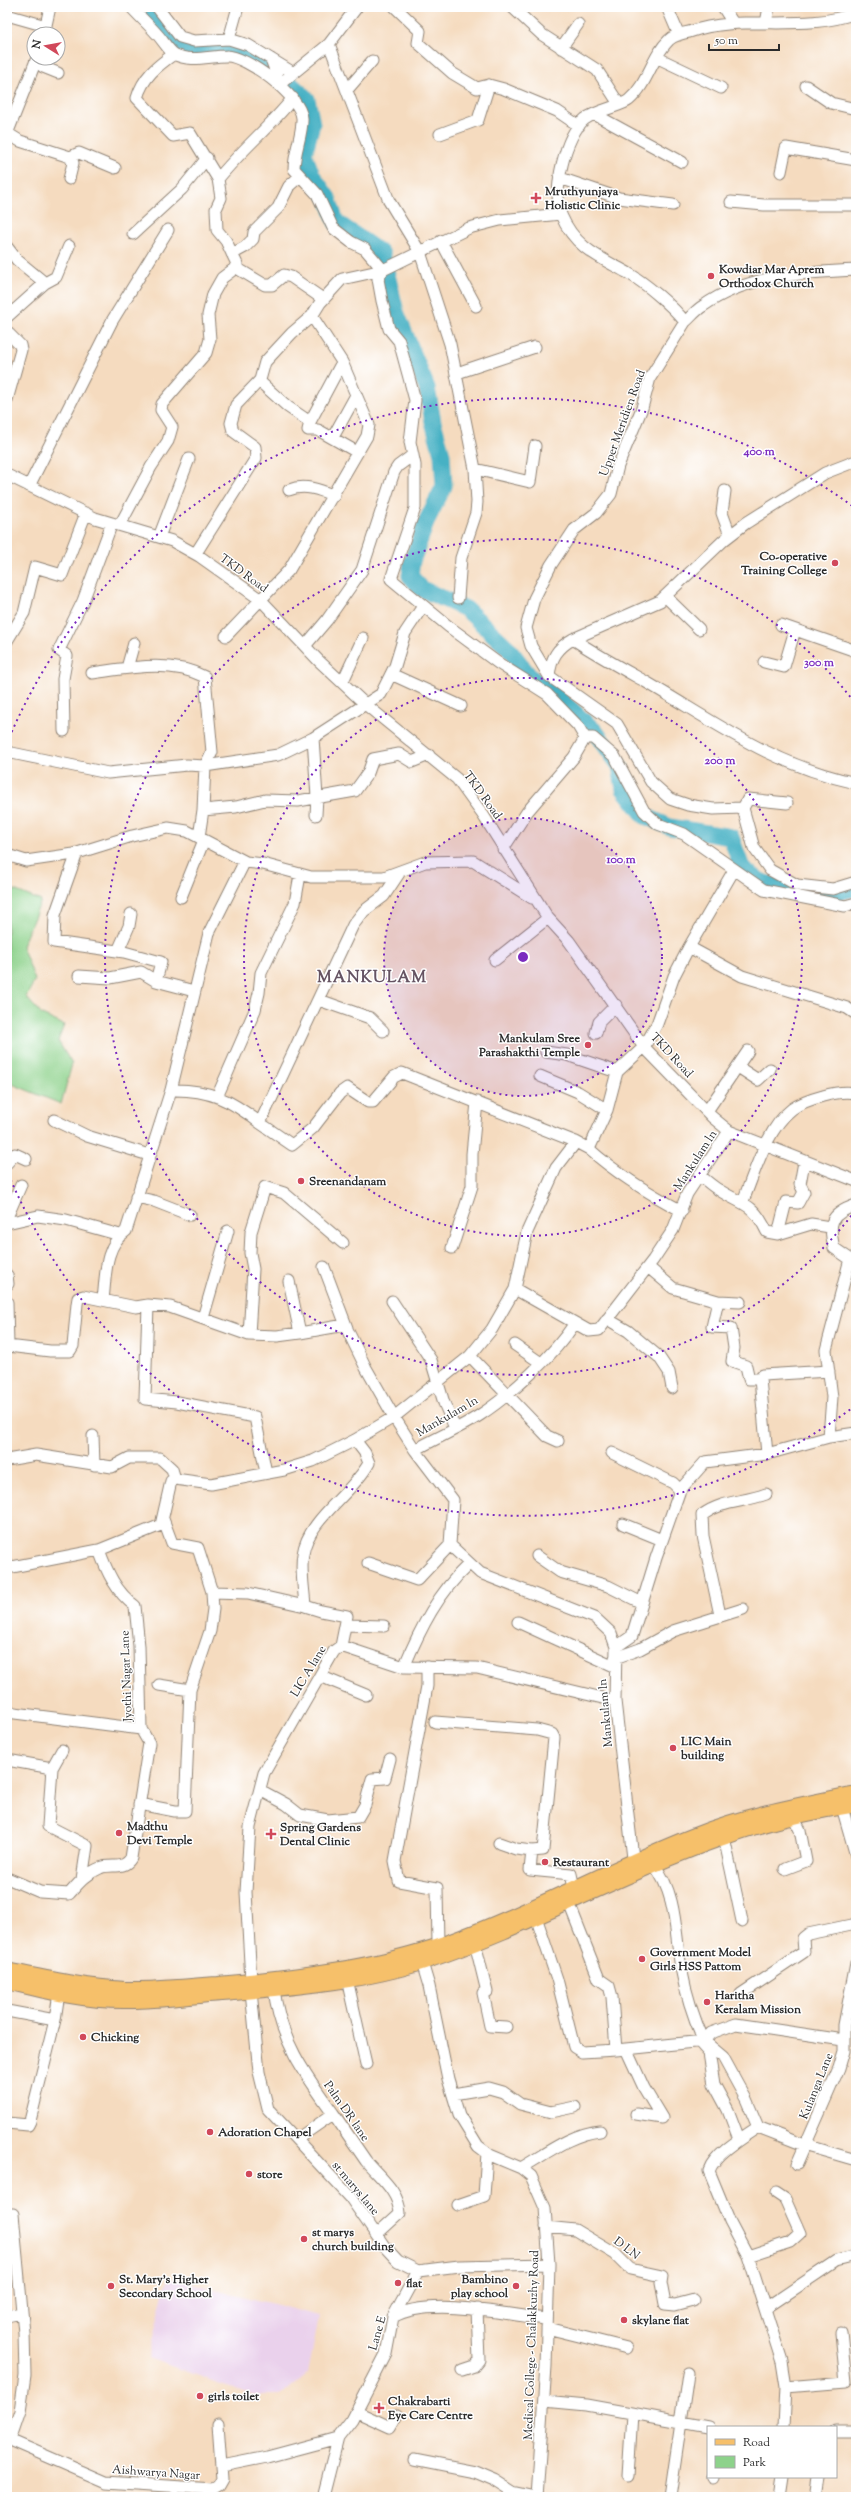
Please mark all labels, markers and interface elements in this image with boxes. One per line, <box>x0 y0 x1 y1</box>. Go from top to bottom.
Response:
north arrow <box>26 26 66 66</box>
scale bar <box>709 26 779 52</box>
text: 50 m <box>714 32 738 50</box>
text: N <box>28 38 46 51</box>
place label: Mruthyunjaya Holistic Clinic <box>544 183 621 215</box>
marker: Mruthyunjaya Holistic Clinic <box>530 192 542 204</box>
place label: Kowdiar Mar Aprem Orthodox Church <box>718 261 824 293</box>
marker: Kowdiar Mar Aprem Orthodox Church <box>706 271 716 281</box>
street label: Upper Meridien Road <box>595 367 651 479</box>
text: 400 m <box>742 443 775 461</box>
place label: Co-operative Training College <box>740 548 827 580</box>
street label: TKD Road <box>215 550 272 598</box>
marker: Co-operative Training College <box>830 558 840 568</box>
text: 300 m <box>804 654 834 672</box>
text: 200 m <box>705 752 735 770</box>
street label: TKD Road <box>458 768 506 824</box>
text: 100 m <box>605 851 636 869</box>
centre of rings <box>516 950 530 964</box>
district label: MANKULAM <box>317 967 427 990</box>
street label: TKD Road <box>646 1029 697 1083</box>
place label: Mankulam Sree Parashakthi Temple <box>478 1030 580 1062</box>
marker: Mankulam Sree Parashakthi Temple <box>583 1040 593 1050</box>
street label: Mankulam ln <box>670 1127 722 1194</box>
place label: Sreenandanam <box>309 1173 386 1191</box>
marker: Sreenandanam <box>296 1176 306 1186</box>
street label: Mankulam ln <box>413 1392 482 1442</box>
street label: Jyothi Nagar Lane <box>116 1630 138 1723</box>
street label: LIC A lane <box>286 1642 331 1701</box>
street label: Mankulam ln <box>594 1678 618 1748</box>
place label: LIC Main building <box>680 1733 732 1765</box>
marker: LIC Main building <box>668 1743 678 1753</box>
place label: Madthu Devi Temple <box>126 1818 193 1850</box>
place label: Spring Gardens Dental Clinic <box>279 1819 361 1851</box>
marker: Madthu Devi Temple <box>114 1828 124 1838</box>
marker: Spring Gardens Dental Clinic <box>265 1828 277 1840</box>
place label: Restaurant <box>552 1854 610 1872</box>
marker: Restaurant <box>540 1857 550 1867</box>
place label: Government Model Girls HSS Pattom <box>650 1944 752 1976</box>
marker: Government Model Girls HSS Pattom <box>637 1954 647 1964</box>
place label: Haritha Keralam Mission <box>714 1987 802 2019</box>
marker: Haritha Keralam Mission <box>702 1997 712 2007</box>
place label: Chicking <box>91 2029 139 2047</box>
marker: Chicking <box>78 2032 88 2042</box>
street label: Kulanga Lane <box>795 2050 839 2122</box>
street label: Palm DR lane <box>319 2078 374 2146</box>
place label: Adoration Chapel <box>217 2124 312 2142</box>
marker: Adoration Chapel <box>205 2127 215 2137</box>
street label: st marys lane <box>327 2158 384 2220</box>
place label: store <box>257 2166 283 2184</box>
marker: store <box>244 2169 254 2179</box>
place label: st marys church building <box>312 2224 394 2256</box>
street label: D LN <box>609 2233 644 2265</box>
marker: st marys church building <box>299 2234 309 2244</box>
street label: Medical College - Chalakkuzhy Road <box>520 2250 544 2440</box>
place label: St. Mary's Higher Secondary School <box>119 2271 212 2303</box>
place label: Bambino play school <box>451 2271 509 2303</box>
place label: flat <box>406 2275 423 2293</box>
marker: flat <box>393 2278 403 2288</box>
marker: St. Mary's Higher Secondary School <box>106 2281 116 2291</box>
marker: Bambino play school <box>511 2281 521 2291</box>
place label: skylane flat <box>632 2312 690 2330</box>
street label: Lane E <box>364 2313 392 2353</box>
marker: skylane flat <box>619 2315 629 2325</box>
place label: girls toilet <box>208 2388 260 2406</box>
marker: girls toilet <box>195 2391 205 2401</box>
place label: Chakrabarti Eye Care Centre <box>387 2393 473 2425</box>
marker: Chakrabarti Eye Care Centre <box>373 2402 385 2414</box>
legend <box>707 2426 837 2478</box>
text: Road <box>743 2434 770 2452</box>
text: Park <box>743 2454 766 2472</box>
street label: Aishwarya Nagar <box>111 2461 201 2485</box>

